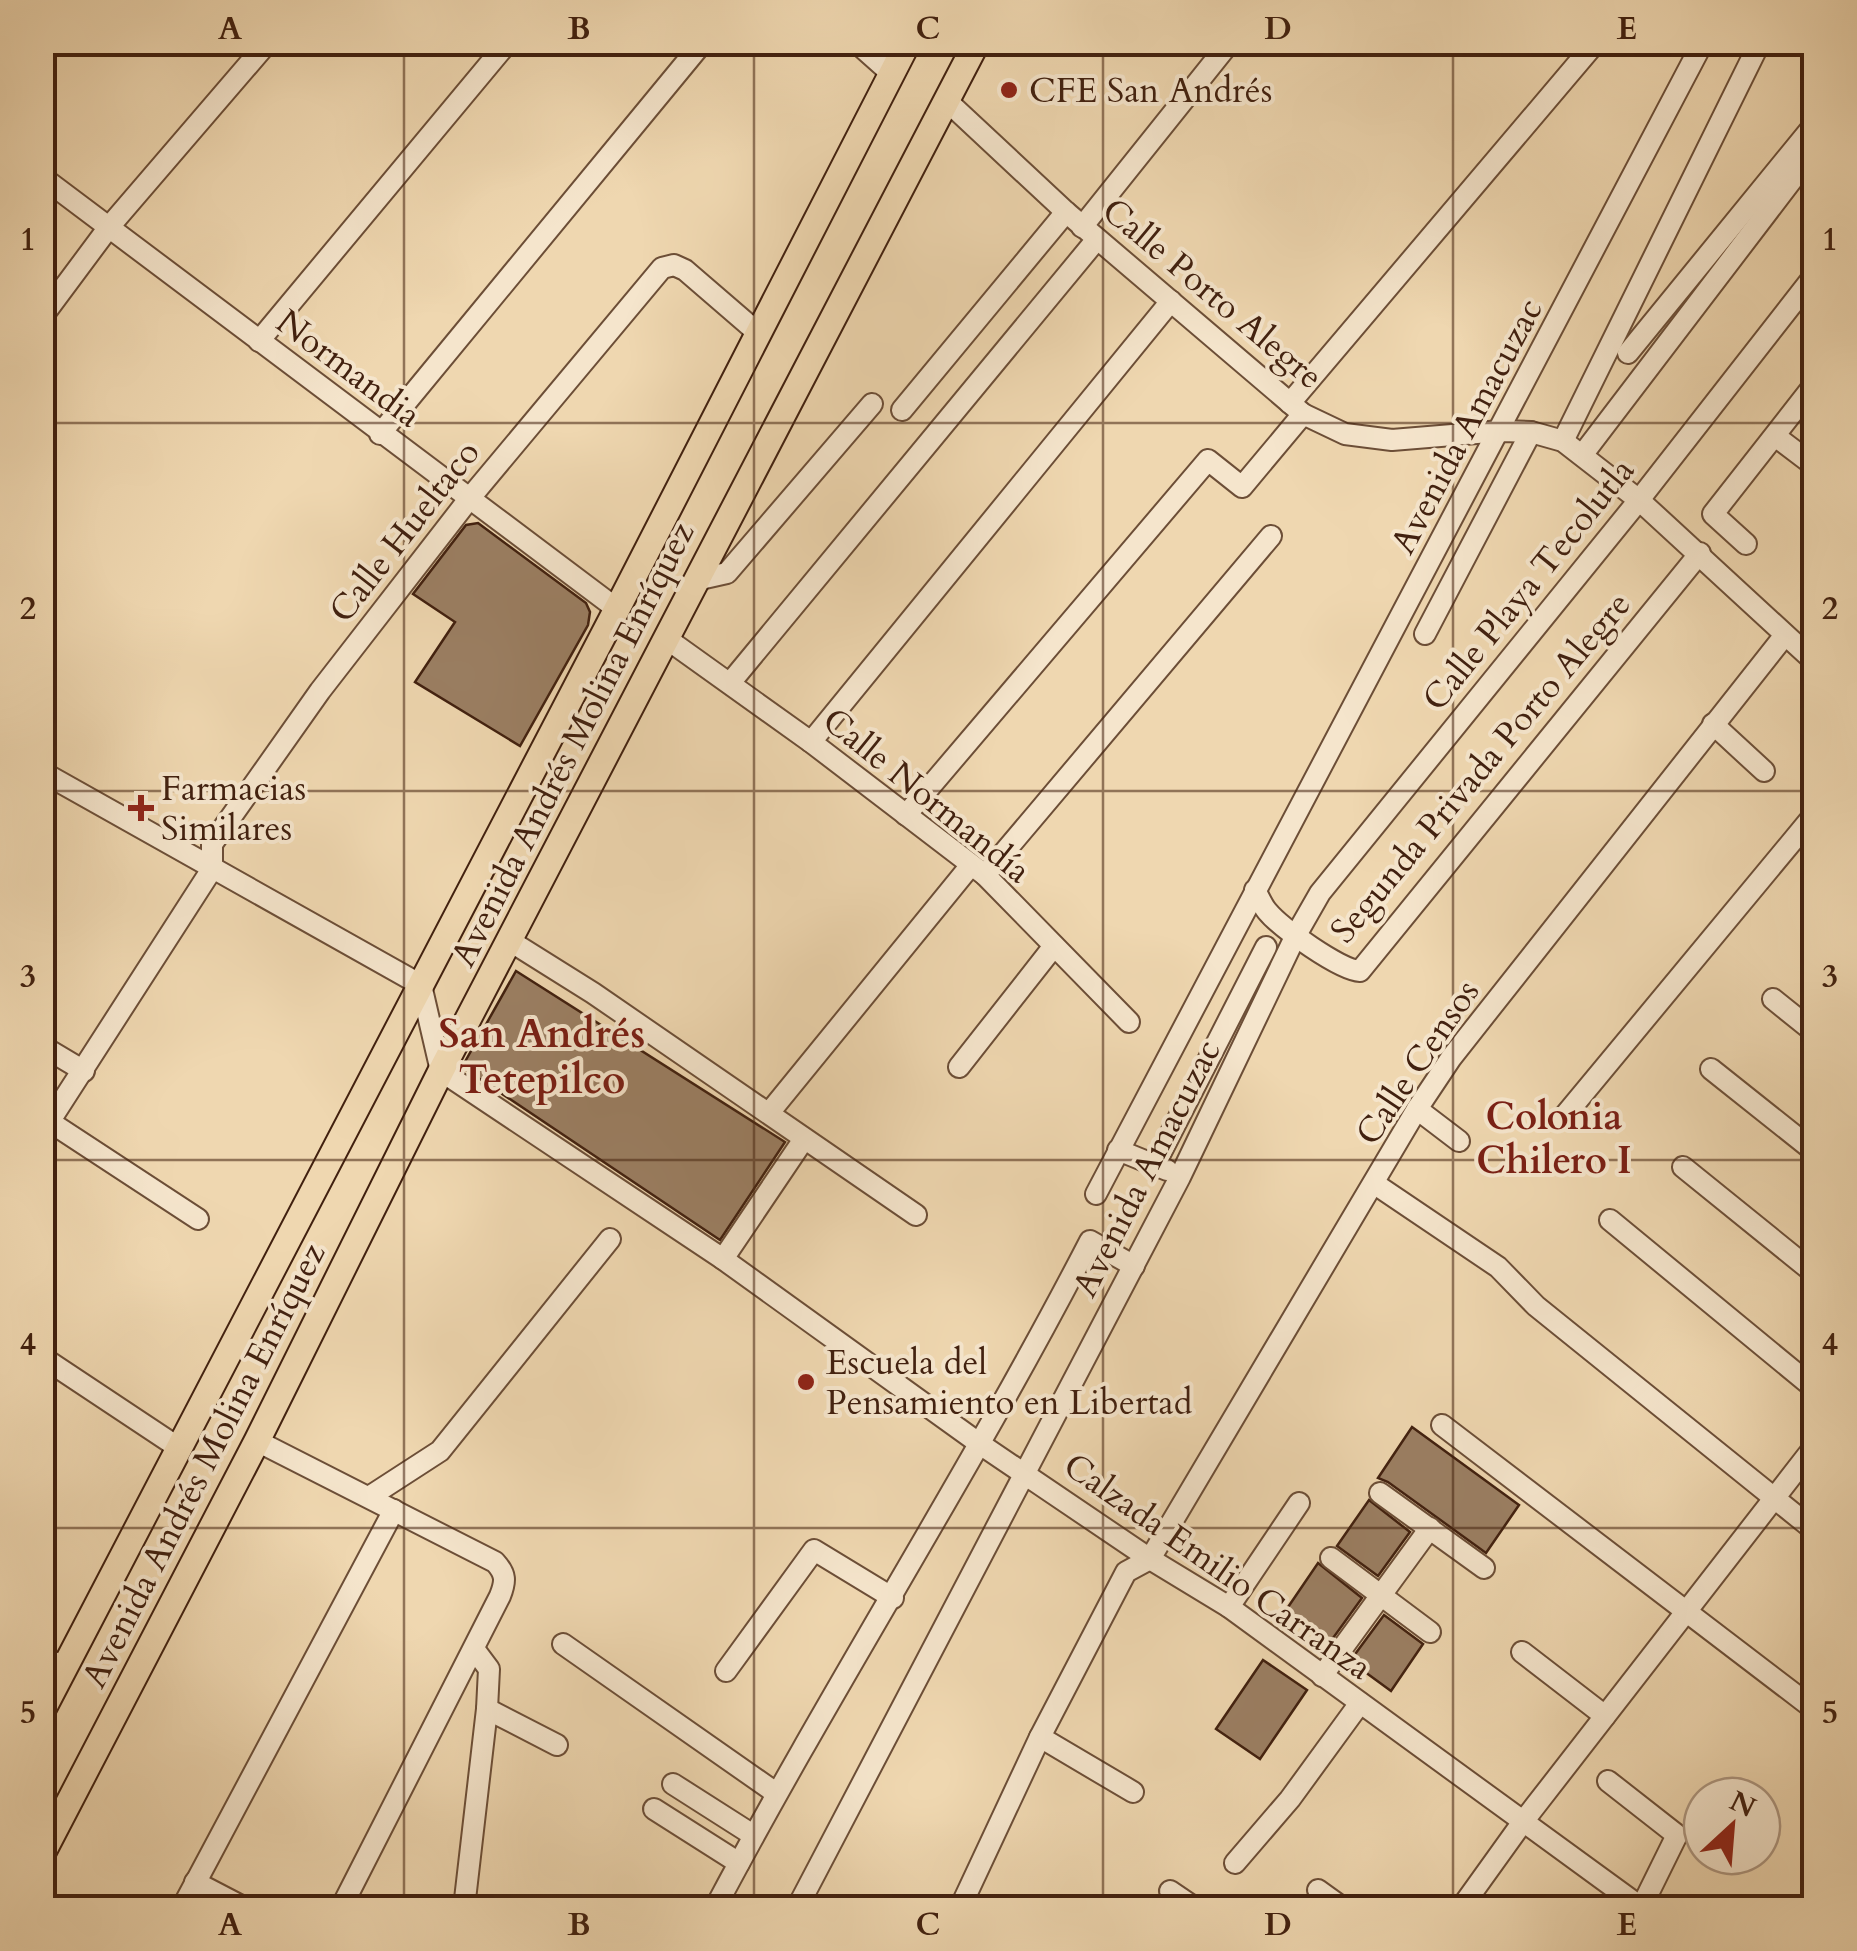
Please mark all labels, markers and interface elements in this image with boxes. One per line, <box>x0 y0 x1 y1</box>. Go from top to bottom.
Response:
text: A <box>218 7 242 51</box>
text: B <box>567 7 591 51</box>
text: C <box>916 7 940 51</box>
text: D <box>1264 7 1292 51</box>
text: E <box>1617 7 1637 51</box>
place label: CFE San Andrés <box>1029 67 1272 115</box>
marker: CFE San Andrés <box>998 79 1020 101</box>
street label: Calle Porto Alegre <box>1092 187 1333 400</box>
text: 1 <box>20 218 36 262</box>
text: 1 <box>1822 218 1838 262</box>
street label: Avenida Amacuzac <box>1379 290 1554 563</box>
street label: Normandia <box>266 299 431 439</box>
street label: Calle Hueltaco <box>318 430 491 633</box>
street label: Calle Playa Tecolutla <box>1412 448 1646 721</box>
street label: Avenida Andrés Molina Enríquez <box>440 514 706 975</box>
street label: Segunda Privada Porto Alegre <box>1320 582 1642 953</box>
text: 2 <box>20 587 36 631</box>
text: 2 <box>1822 587 1838 631</box>
street label: Calle Normandía <box>812 697 1040 895</box>
place label: Farmacias Similares <box>161 765 306 853</box>
marker: Farmacias Similares <box>130 797 152 819</box>
text: 3 <box>20 955 36 999</box>
text: 3 <box>1822 955 1838 999</box>
street label: Calle Censos <box>1345 970 1491 1155</box>
district label: San Andrés Tetepilco <box>439 1007 645 1108</box>
street label: Avenida Amacuzac <box>1061 1032 1232 1305</box>
district label: Colonia Chilero I <box>1476 1091 1632 1187</box>
street label: Avenida Andrés Molina Enríquez <box>71 1235 337 1696</box>
text: 4 <box>20 1323 36 1367</box>
text: 4 <box>1822 1323 1838 1367</box>
place label: Escuela del Pensamiento en Libertad <box>826 1339 1193 1427</box>
marker: Escuela del Pensamiento en Libertad <box>795 1371 817 1393</box>
street label: Calzada Emilio Carranza <box>1054 1442 1381 1691</box>
text: 5 <box>20 1691 36 1735</box>
text: 5 <box>1822 1691 1838 1735</box>
north arrow <box>1682 1776 1782 1876</box>
text: N <box>1723 1782 1762 1827</box>
text: A <box>218 1903 242 1947</box>
text: B <box>567 1903 591 1947</box>
text: C <box>916 1903 940 1947</box>
text: D <box>1264 1903 1292 1947</box>
text: E <box>1617 1903 1637 1947</box>

